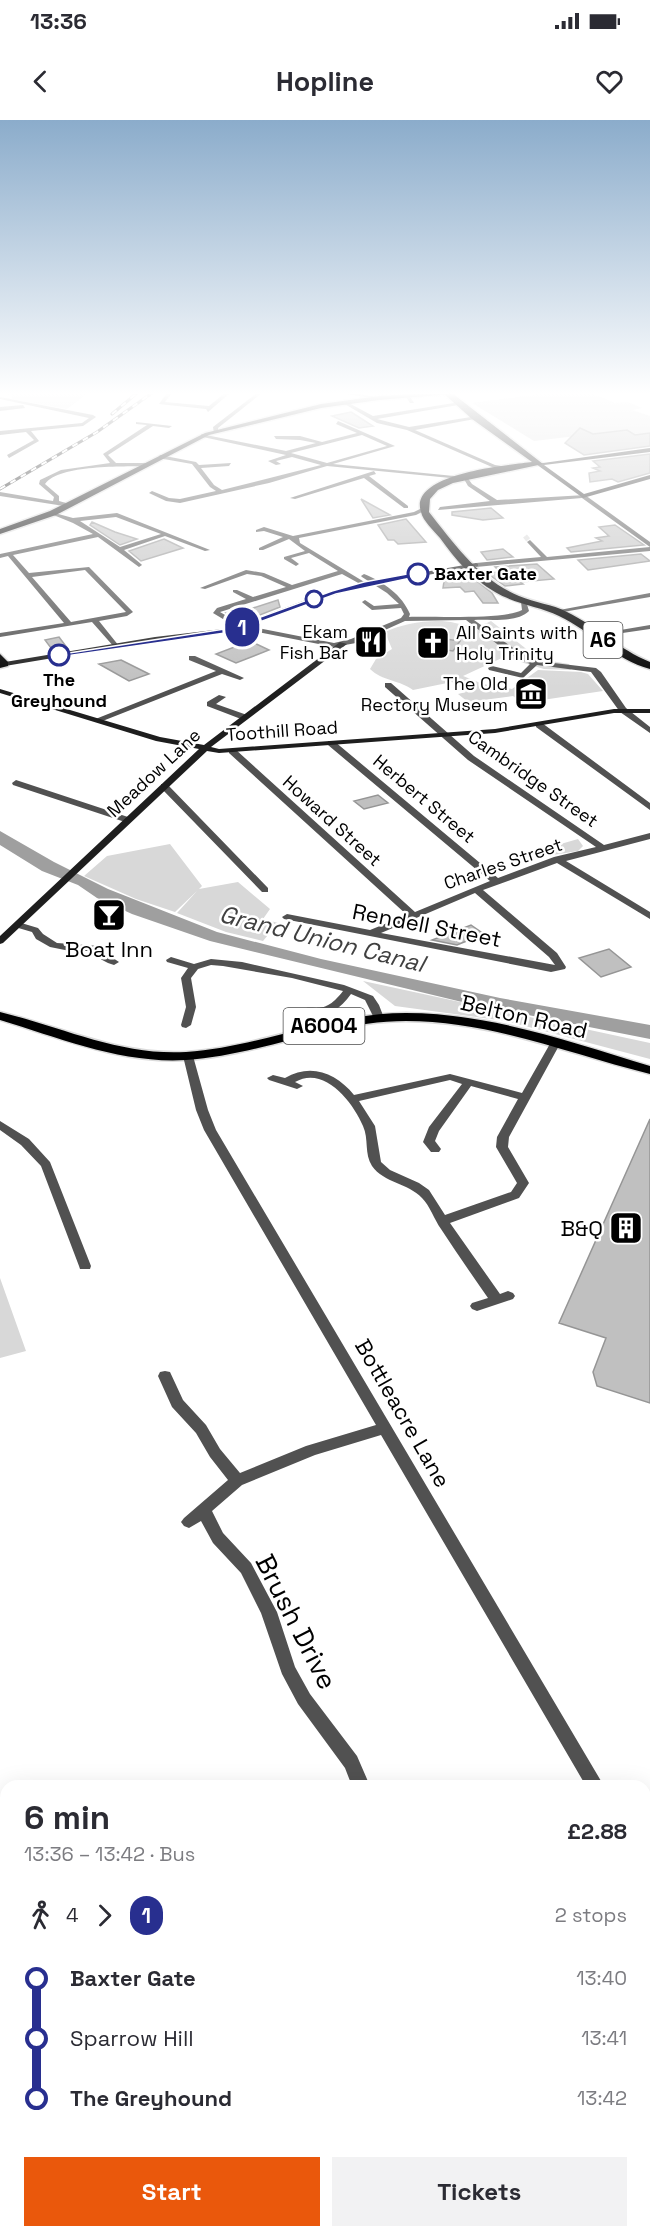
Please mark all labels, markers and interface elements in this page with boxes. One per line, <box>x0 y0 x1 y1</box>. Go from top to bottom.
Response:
text: 13:36 <box>30 7 87 35</box>
text: Hopline <box>276 64 374 99</box>
icon: back <box>24 65 57 98</box>
icon: heart <box>593 65 626 98</box>
place label: Baxter Gate <box>434 562 537 585</box>
marker: Baxter Gate <box>407 563 429 585</box>
unlabelled marker <box>305 590 323 608</box>
line badge: 1 <box>222 608 262 646</box>
text: 1 <box>237 614 247 641</box>
place label: Ekam Fish Bar <box>280 620 348 664</box>
place label: All Saints with Holy Trinity <box>456 621 578 665</box>
road number: A6 <box>584 622 622 658</box>
restaurant icon: Ekam Fish Bar <box>353 624 389 660</box>
church icon: All Saints with Holy Trinity <box>415 625 451 661</box>
marker: The Greyhound <box>48 644 70 666</box>
place label: The Greyhound <box>11 668 107 712</box>
place label: The Old Rectory Museum <box>361 672 508 716</box>
museum icon: The Old Rectory Museum <box>513 676 549 712</box>
street label: Toothill Road <box>225 715 339 746</box>
street label: Meadow Lane <box>102 723 205 822</box>
street label: Cambridge Street <box>464 725 603 832</box>
street label: Herbert Street <box>369 749 480 848</box>
street label: Howard Street <box>278 770 386 871</box>
street label: Charles Street <box>441 832 565 895</box>
bar icon: Boat Inn <box>91 897 127 933</box>
street label: Rendell Street <box>350 897 504 953</box>
water label: Grand Union Canal <box>216 898 431 980</box>
place label: Boat Inn <box>65 935 153 963</box>
street label: Belton Road <box>458 988 590 1044</box>
road number: A6004 <box>284 1008 364 1044</box>
building icon: B&Q <box>608 1210 644 1246</box>
place label: B&Q <box>560 1214 603 1242</box>
street label: Bottleacre Lane <box>349 1334 457 1492</box>
street label: Brush Drive <box>247 1548 345 1695</box>
text: 6 min <box>24 1797 110 1839</box>
text: £2.88 <box>567 1817 627 1845</box>
text: 13:36 – 13:42 · Bus <box>24 1841 195 1867</box>
icon: walk <box>24 1899 57 1932</box>
icon: forward <box>88 1899 121 1932</box>
text: 4 <box>66 1902 79 1928</box>
text: 1 <box>142 1902 151 1929</box>
text: 2 stops <box>555 1902 627 1928</box>
text: Baxter Gate <box>70 1964 196 1992</box>
text: 13:40 <box>576 1965 627 1991</box>
text: Sparrow Hill <box>70 2024 194 2052</box>
text: 13:41 <box>581 2025 627 2051</box>
text: The Greyhound <box>70 2084 232 2112</box>
text: 13:42 <box>577 2085 627 2111</box>
button: Start <box>24 2157 320 2226</box>
button: Tickets <box>332 2157 627 2226</box>

